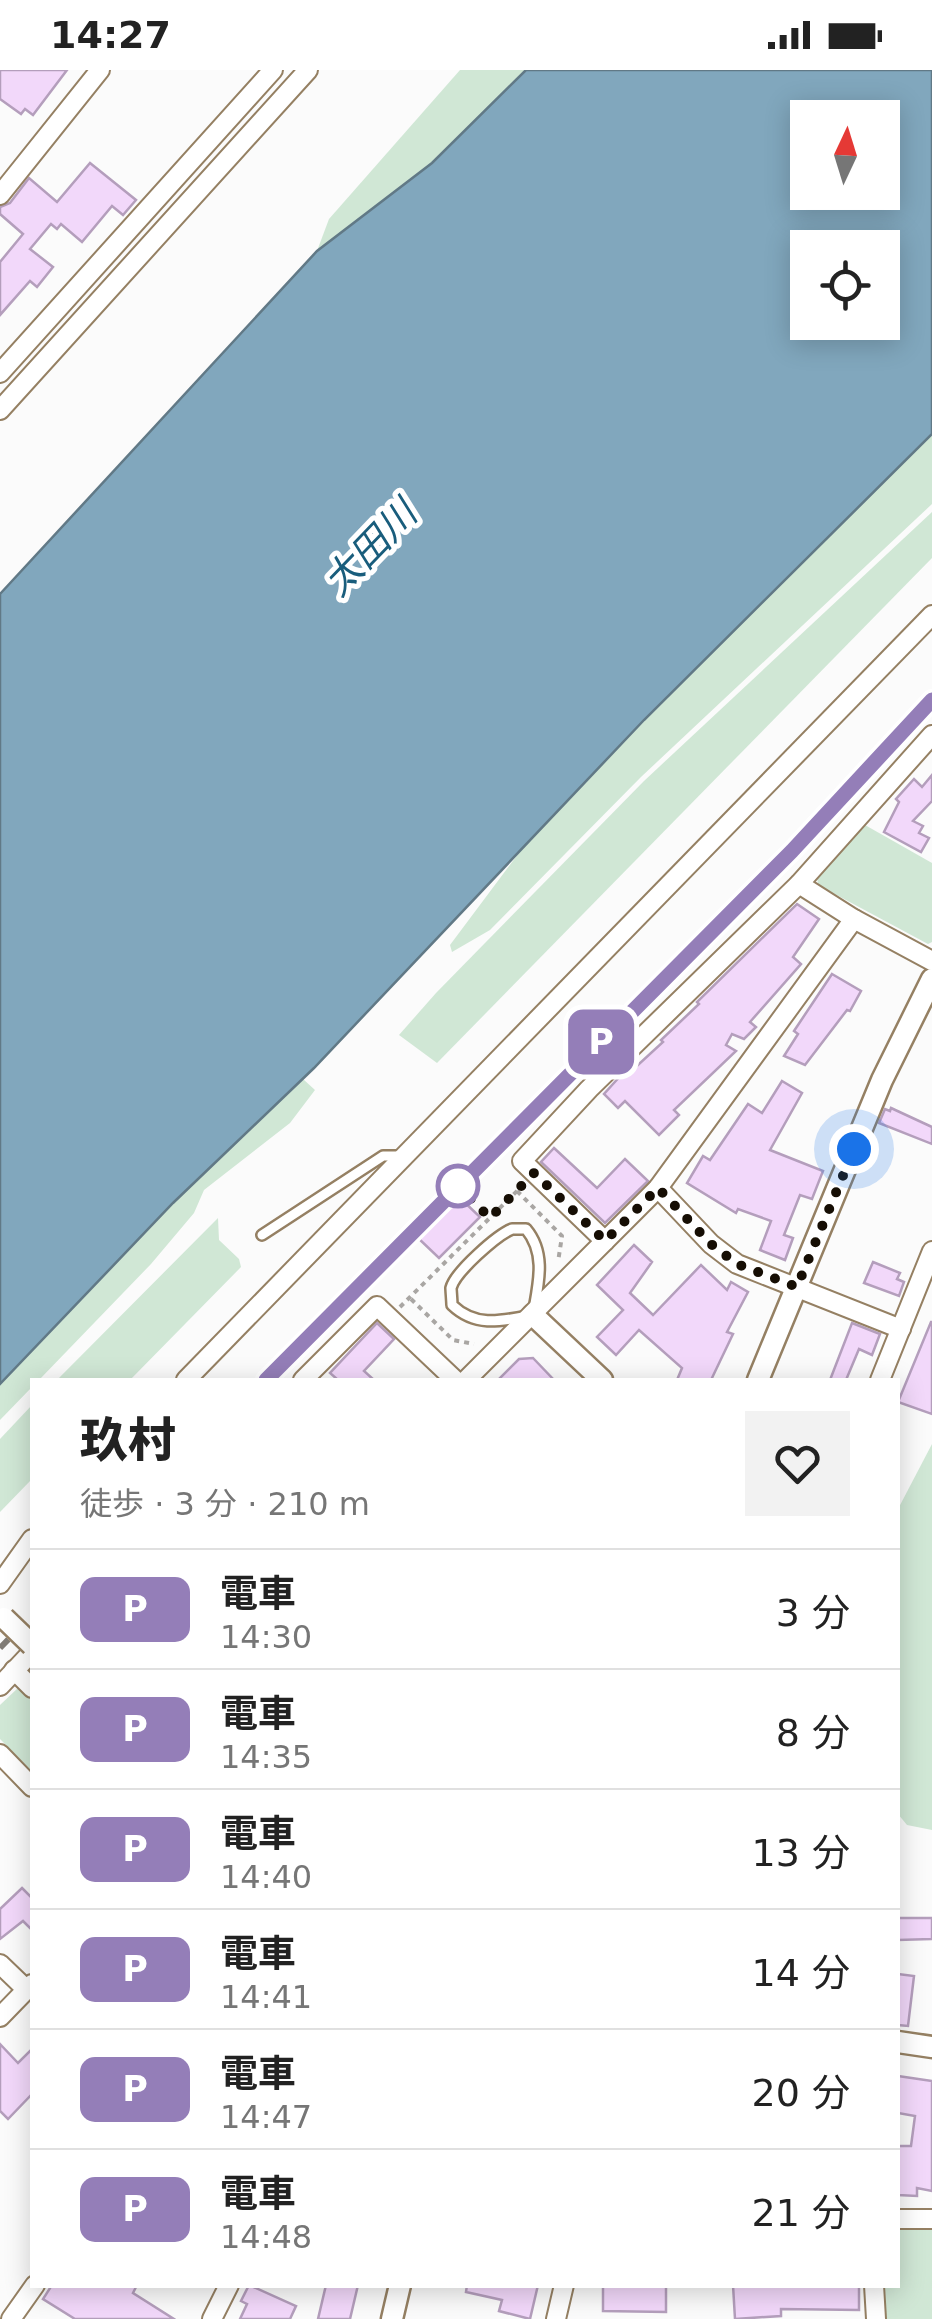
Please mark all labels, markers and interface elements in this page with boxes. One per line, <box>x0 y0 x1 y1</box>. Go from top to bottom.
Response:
text: 14:27 <box>50 13 171 57</box>
north arrow <box>790 100 900 210</box>
map controls <box>790 100 900 340</box>
button: locate <box>790 230 900 340</box>
water label: 太田川 <box>315 489 428 604</box>
line badge: P <box>568 1010 634 1074</box>
text: P <box>588 1022 614 1062</box>
your location <box>829 1124 879 1174</box>
unlabelled marker <box>437 1165 479 1207</box>
button: heart <box>745 1411 850 1516</box>
text: 玖村 <box>80 1412 176 1468</box>
text: 徒歩 · 3 分 · 210 m <box>80 1485 370 1523</box>
text: 電車 <box>220 1572 296 1616</box>
text: P <box>122 1589 148 1629</box>
text: 3 分 <box>776 1591 850 1635</box>
text: 14:30 <box>220 1618 312 1656</box>
text: 電車 <box>220 1692 296 1736</box>
text: P <box>122 1709 148 1749</box>
text: 8 分 <box>776 1711 850 1755</box>
text: 14:35 <box>220 1738 312 1776</box>
text: 電車 <box>220 1812 296 1856</box>
text: P <box>122 1829 148 1869</box>
text: 13 分 <box>752 1831 850 1875</box>
text: 14:40 <box>220 1858 312 1896</box>
text: 電車 <box>220 1932 296 1976</box>
text: P <box>122 1949 148 1989</box>
text: 14 分 <box>752 1951 850 1995</box>
text: 14:41 <box>220 1978 312 2016</box>
text: 電車 <box>220 2052 296 2096</box>
text: P <box>122 2069 148 2109</box>
text: 20 分 <box>752 2071 850 2115</box>
text: 14:47 <box>220 2098 312 2136</box>
text: 電車 <box>220 2172 296 2216</box>
text: P <box>122 2189 148 2229</box>
text: 21 分 <box>752 2191 850 2235</box>
text: 14:48 <box>220 2218 312 2256</box>

